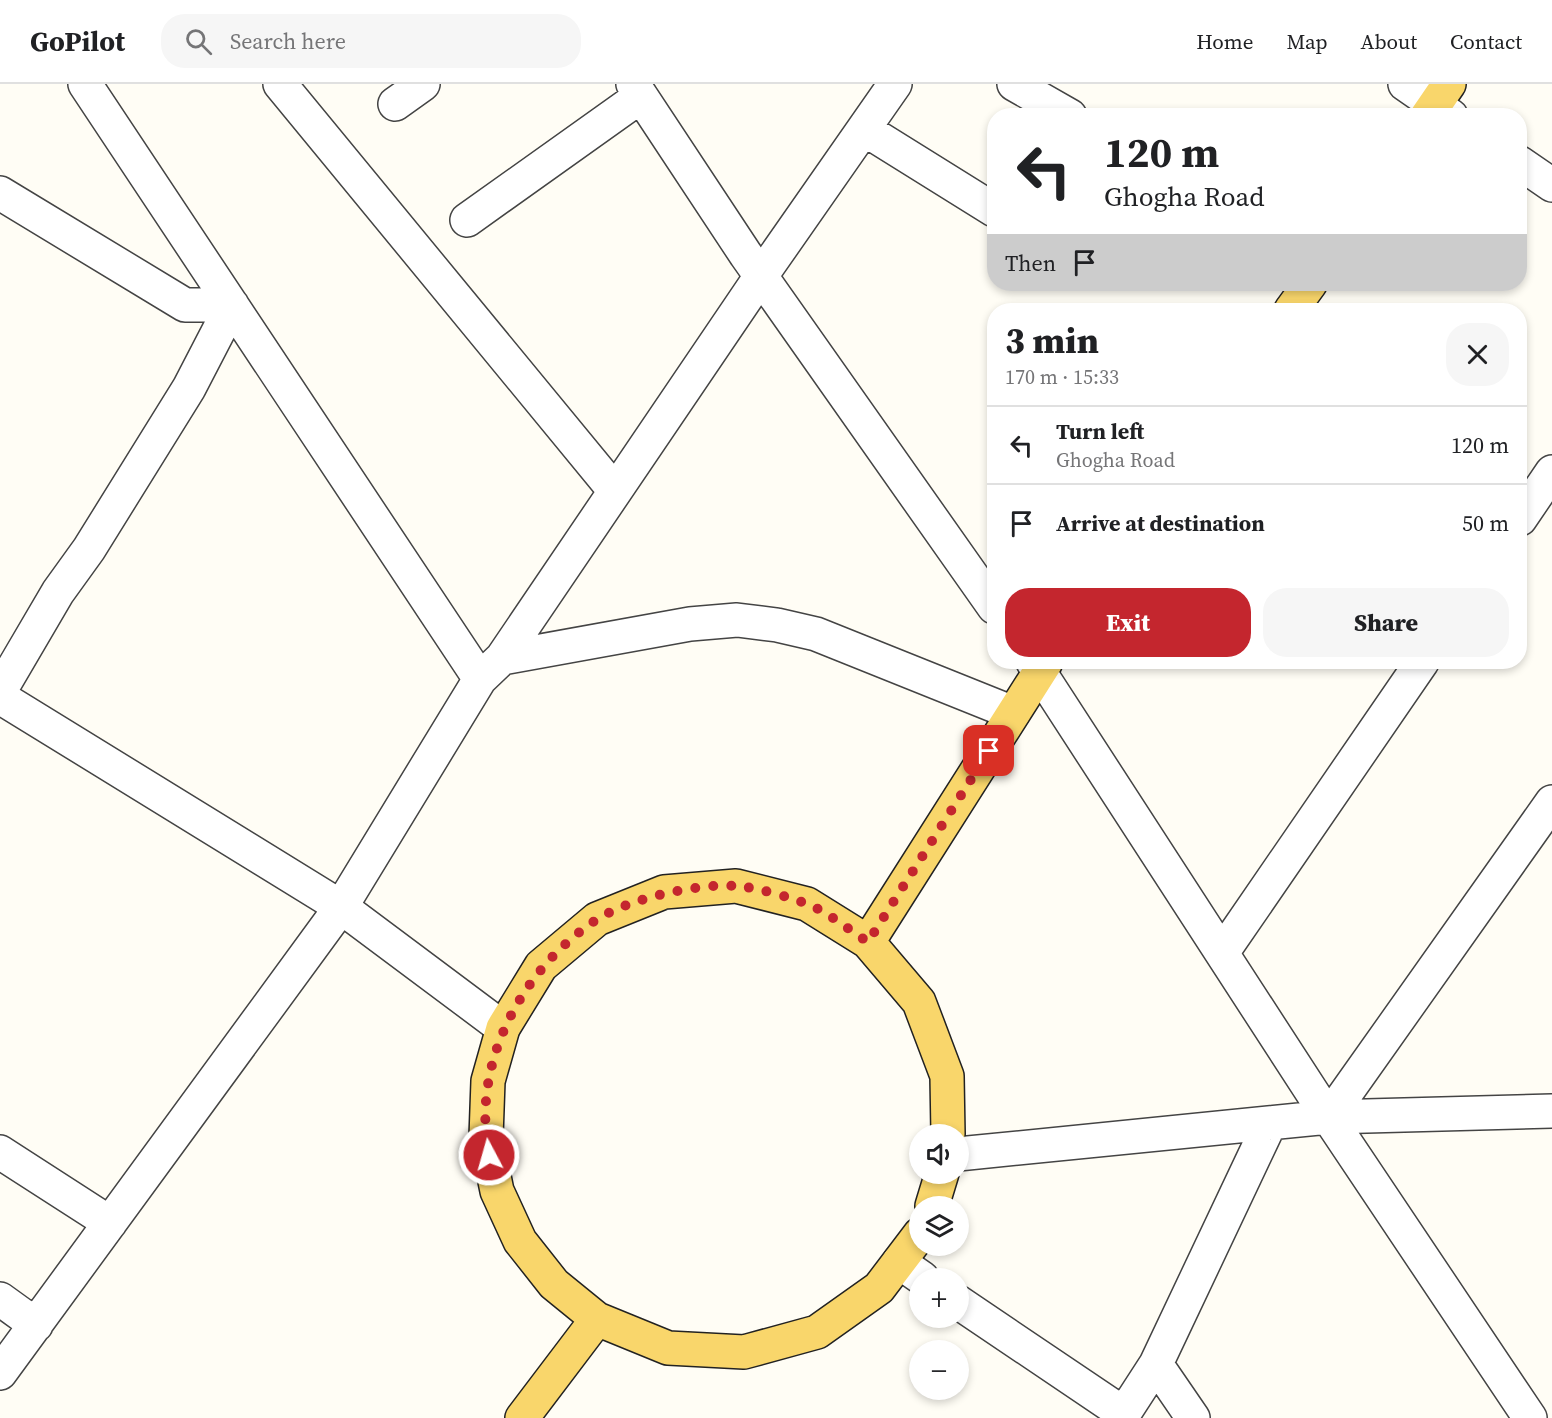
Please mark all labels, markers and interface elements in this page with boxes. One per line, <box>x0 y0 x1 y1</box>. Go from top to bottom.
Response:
search box <box>161 14 581 68</box>
text: GoPilot <box>30 22 125 60</box>
icon: search <box>182 25 215 58</box>
text: Search here <box>230 26 346 56</box>
text: Home <box>1196 27 1254 56</box>
text: Map <box>1287 27 1328 56</box>
text: About <box>1361 27 1417 56</box>
text: Contact <box>1450 27 1522 56</box>
text: 120 m <box>1104 123 1219 181</box>
icon: left <box>1005 132 1083 210</box>
text: Ghogha Road <box>1104 178 1265 215</box>
icon: arrive <box>1068 246 1101 279</box>
text: Then <box>1005 248 1056 278</box>
text: 3 min <box>1005 316 1099 365</box>
button: close <box>1446 323 1509 386</box>
text: 170 m · 15:33 <box>1005 363 1119 391</box>
text: Turn left <box>1056 416 1144 446</box>
icon: left <box>1005 429 1038 462</box>
text: 120 m <box>1451 430 1509 460</box>
text: Ghogha Road <box>1056 446 1175 474</box>
icon: arrive <box>1005 507 1038 540</box>
text: Arrive at destination <box>1056 508 1265 538</box>
text: 50 m <box>1462 508 1509 538</box>
button: Exit <box>1005 588 1251 657</box>
button: Share <box>1263 588 1509 657</box>
pin <box>963 725 1014 776</box>
icon: arrive <box>972 734 1005 767</box>
position arrow <box>457 1123 521 1187</box>
map controls <box>909 1124 969 1400</box>
button: sound <box>909 1124 969 1184</box>
button: layers <box>909 1196 969 1256</box>
button: + <box>909 1268 969 1328</box>
button: − <box>909 1340 969 1400</box>

